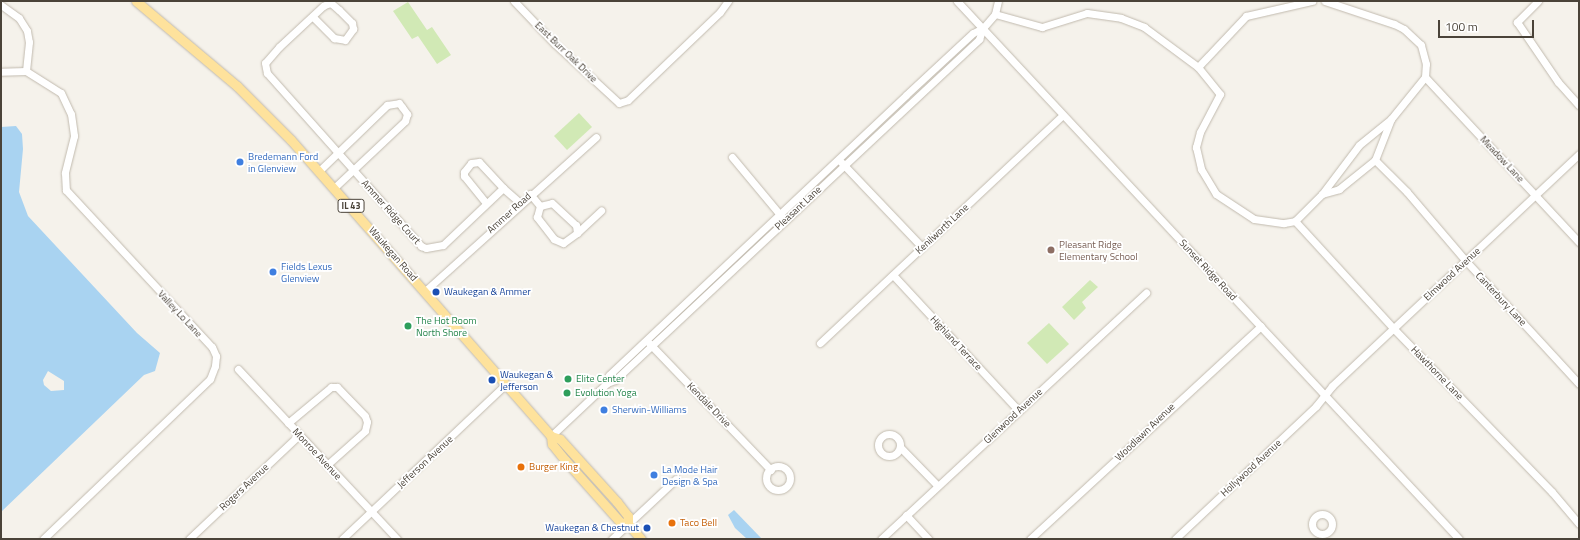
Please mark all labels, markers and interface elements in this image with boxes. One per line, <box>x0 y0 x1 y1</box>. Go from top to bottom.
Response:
scale bar <box>1440 12 1536 38</box>
text: 100 m <box>1445 17 1478 36</box>
street label: East Burr Oak Drive <box>532 19 600 85</box>
street label: Meadow Lane <box>1478 133 1526 185</box>
place label: Bredemann Ford in Glenview <box>248 150 318 174</box>
marker: Bredemann Ford in Glenview <box>235 157 245 167</box>
street label: Ammer Ridge Court <box>359 177 423 247</box>
street label: Pleasant Lane <box>772 183 824 233</box>
street label: Ammer Road <box>485 190 533 236</box>
road number: IL 43 <box>337 199 365 213</box>
street label: Kenilworth Lane <box>913 201 971 257</box>
street label: Waukegan Road <box>366 224 420 284</box>
street label: Sunset Ridge Road <box>1177 237 1239 303</box>
place label: Pleasant Ridge Elementary School <box>1059 238 1138 262</box>
marker: Pleasant Ridge Elementary School <box>1046 245 1056 255</box>
street label: Elmwood Avenue <box>1421 245 1483 303</box>
place label: Fields Lexus Glenview <box>281 260 332 284</box>
marker: Fields Lexus Glenview <box>268 267 278 277</box>
street label: Canterbury Lane <box>1473 270 1529 328</box>
place label: Waukegan & Ammer <box>444 286 531 298</box>
marker: Waukegan & Ammer <box>431 287 441 297</box>
street label: Valley Lo Lane <box>155 288 205 340</box>
street label: Highland Terrace <box>928 313 984 373</box>
place label: The Hot Room North Shore <box>416 314 477 338</box>
marker: The Hot Room North Shore <box>403 321 413 331</box>
street label: Hawthorne Lane <box>1408 344 1466 402</box>
place label: Waukegan & Jefferson <box>500 368 553 392</box>
place label: Elite Center <box>576 373 625 385</box>
marker: Elite Center <box>563 374 573 384</box>
marker: Waukegan & Jefferson <box>487 375 497 385</box>
street label: Kendale Drive <box>685 380 733 430</box>
street label: Glenwood Avenue <box>981 386 1045 446</box>
place label: Evolution Yoga <box>575 387 637 399</box>
marker: Evolution Yoga <box>562 388 572 398</box>
street label: Woodlawn Avenue <box>1113 400 1177 464</box>
place label: Sherwin-Williams <box>612 404 687 416</box>
marker: Sherwin-Williams <box>599 405 609 415</box>
street label: Monroe Avenue <box>290 426 344 482</box>
street label: Jefferson Avenue <box>395 433 455 491</box>
street label: Hollywood Avenue <box>1218 437 1284 499</box>
street label: Rogers Avenue <box>217 461 271 513</box>
place label: Burger King <box>529 461 578 473</box>
marker: Burger King <box>516 462 526 472</box>
place label: La Mode Hair Design & Spa <box>662 463 718 486</box>
marker: La Mode Hair Design & Spa <box>649 470 659 480</box>
place label: Taco Bell <box>680 517 717 529</box>
marker: Taco Bell <box>667 518 677 528</box>
place label: Waukegan & Chestnut <box>545 522 639 534</box>
marker: Waukegan & Chestnut <box>642 523 652 533</box>

